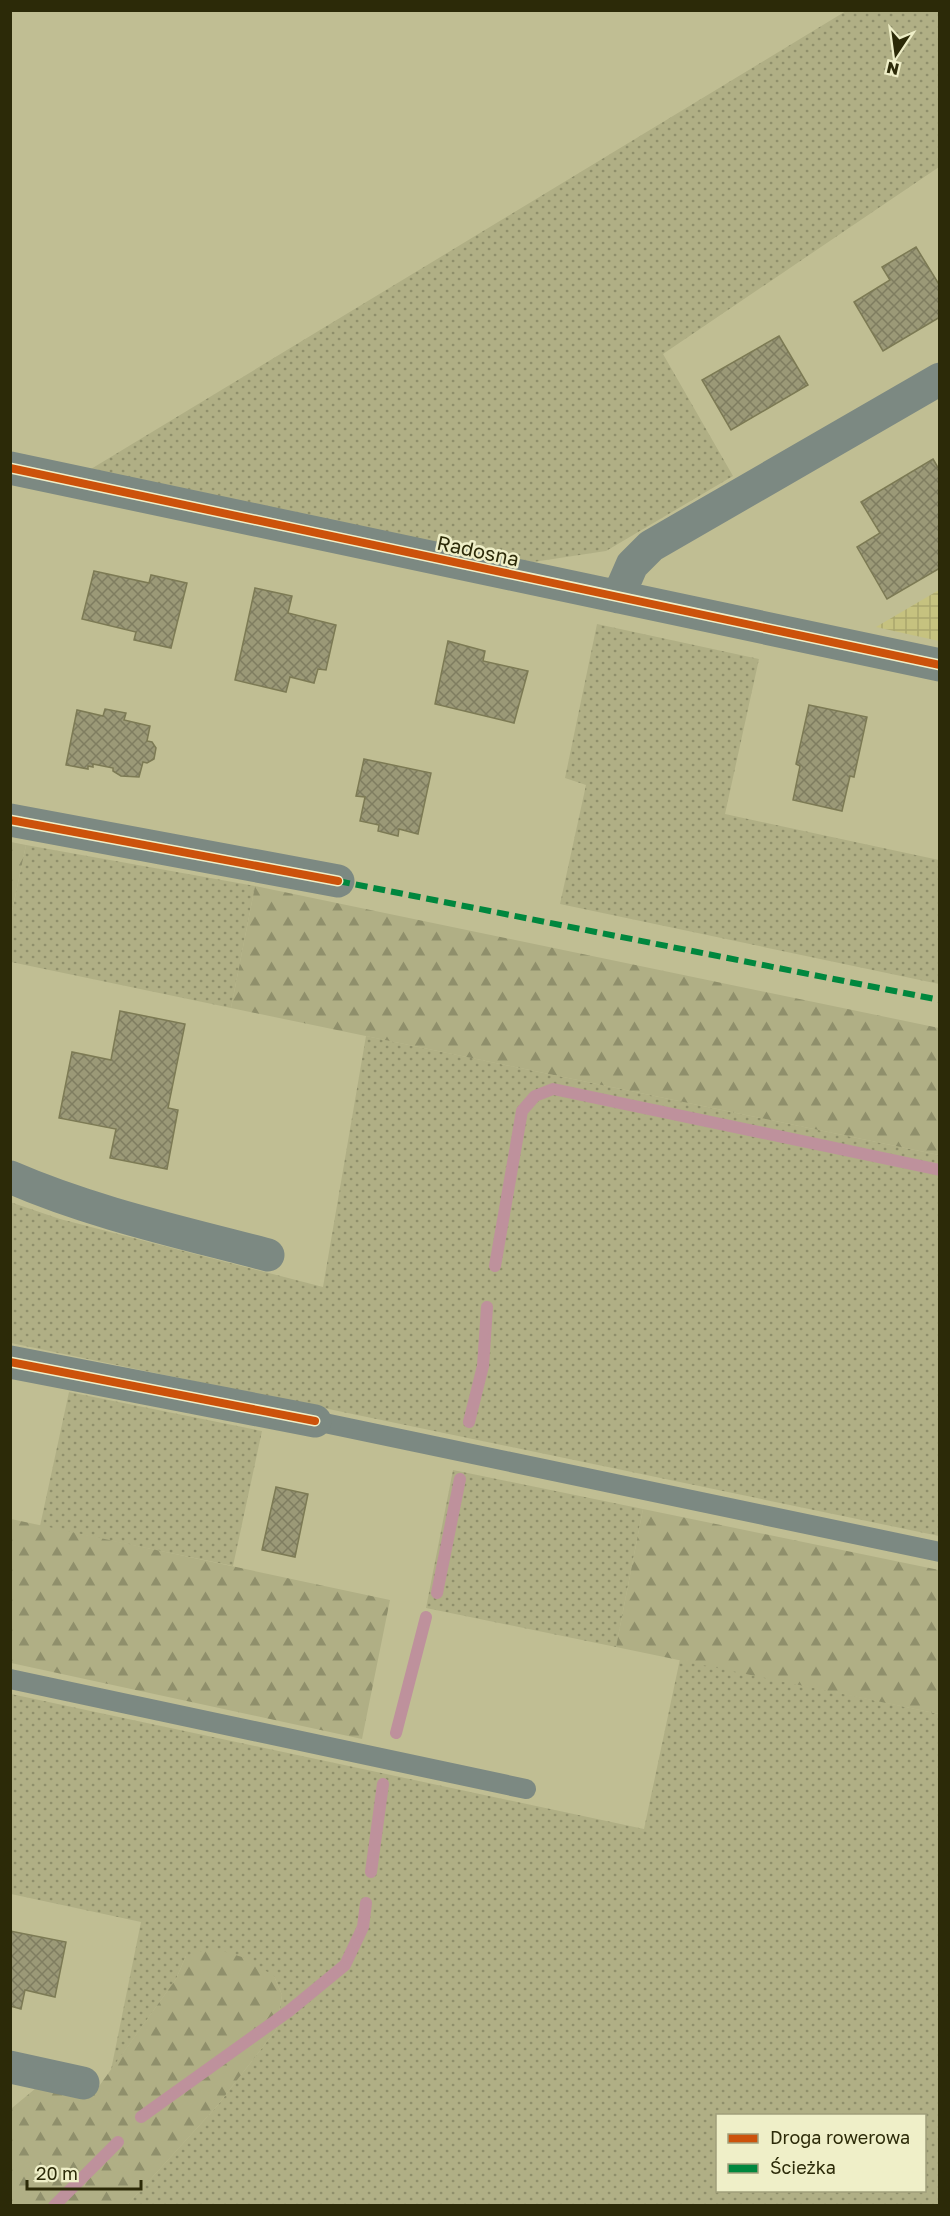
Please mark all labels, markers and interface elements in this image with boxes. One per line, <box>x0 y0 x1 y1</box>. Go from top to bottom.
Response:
north arrow <box>866 24 926 84</box>
text: N <box>884 58 901 80</box>
street label: Radosna <box>435 530 521 570</box>
legend <box>716 2114 926 2192</box>
text: Droga rowerowa <box>770 2126 910 2148</box>
scale bar <box>27 2153 141 2191</box>
text: Ścieżka <box>770 2156 836 2178</box>
text: 20 m <box>36 2162 78 2184</box>

